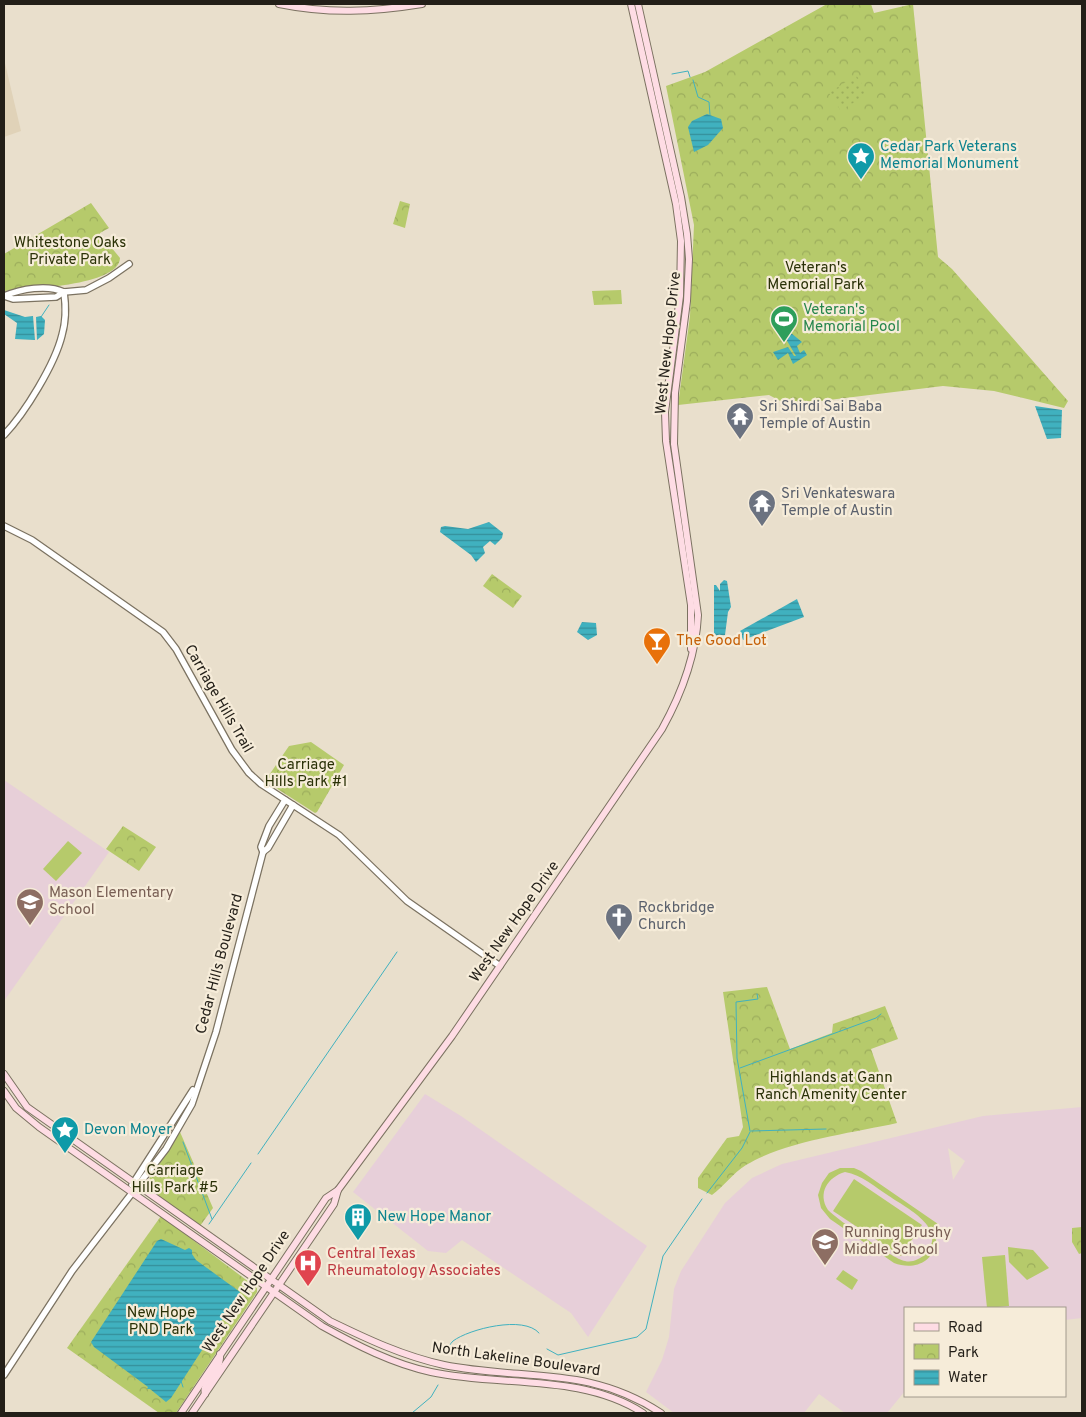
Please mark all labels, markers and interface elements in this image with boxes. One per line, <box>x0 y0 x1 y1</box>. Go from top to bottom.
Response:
place label: Cedar Park Veterans Memorial Monument <box>880 138 1019 174</box>
place icon: Cedar Park Veterans Memorial Monument <box>846 141 876 180</box>
park label: Whitestone Oaks Private Park <box>14 234 126 270</box>
park label: Veteran's Memorial Park <box>767 259 865 295</box>
street label: West New Hope Drive <box>652 271 686 415</box>
place label: Veteran's Memorial Pool <box>803 301 900 337</box>
sports icon: Veteran's Memorial Pool <box>769 304 799 343</box>
place label: Sri Shirdi Sai Baba Temple of Austin <box>759 398 882 434</box>
temple icon: Sri Shirdi Sai Baba Temple of Austin <box>725 401 755 440</box>
place label: Sri Venkateswara Temple of Austin <box>781 485 895 521</box>
temple icon: Sri Venkateswara Temple of Austin <box>747 488 777 527</box>
bar icon: The Good Lot <box>642 626 672 665</box>
place label: The Good Lot <box>676 632 767 651</box>
street label: Carriage Hills Trail <box>179 641 257 757</box>
park label: Carriage Hills Park #1 <box>264 756 348 792</box>
street label: West New Hope Drive <box>466 858 564 986</box>
place label: Mason Elementary School <box>49 884 174 920</box>
school or university icon: Mason Elementary School <box>15 887 45 926</box>
street label: Cedar Hills Boulevard <box>192 892 248 1036</box>
place label: Rockbridge Church <box>638 899 714 935</box>
church icon: Rockbridge Church <box>604 902 634 941</box>
park label: Highlands at Gann Ranch Amenity Center <box>755 1069 907 1105</box>
place icon: Devon Moyer <box>50 1115 80 1154</box>
place label: Devon Moyer <box>84 1121 172 1140</box>
park label: Carriage Hills Park #5 <box>132 1162 218 1198</box>
building icon: New Hope Manor <box>343 1202 373 1241</box>
place label: New Hope Manor <box>377 1208 492 1227</box>
place label: Running Brushy Middle School <box>844 1224 951 1260</box>
street label: West New Hope Drive <box>199 1227 295 1357</box>
school or university icon: Running Brushy Middle School <box>810 1227 840 1266</box>
place label: Central Texas Rheumatology Associates <box>327 1245 501 1281</box>
hospital icon: Central Texas Rheumatology Associates <box>293 1248 323 1287</box>
park label: New Hope PND Park <box>127 1304 195 1340</box>
legend <box>904 1307 1066 1397</box>
text: Road <box>948 1319 983 1338</box>
street label: North Lakeline Boulevard <box>430 1339 602 1381</box>
text: Park <box>948 1344 979 1363</box>
text: Water <box>948 1369 988 1388</box>

